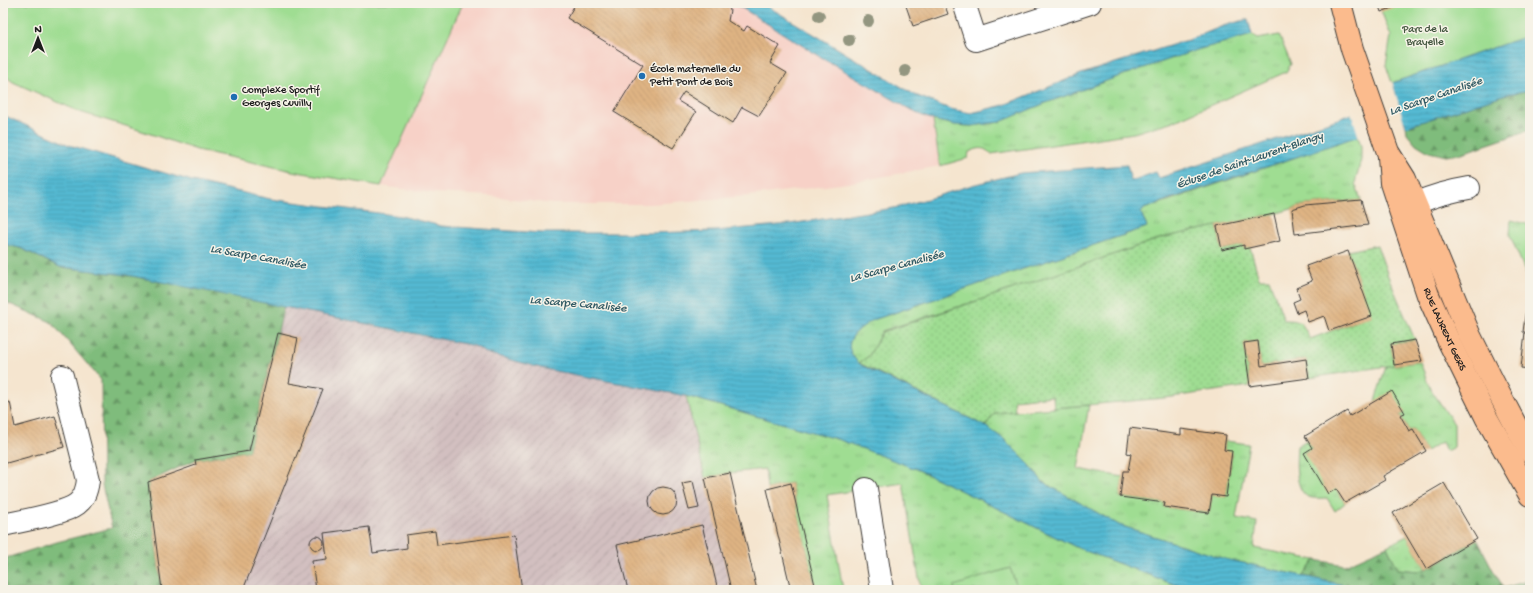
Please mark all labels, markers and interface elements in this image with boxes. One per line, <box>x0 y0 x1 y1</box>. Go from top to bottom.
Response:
north arrow <box>18 18 58 58</box>
text: N <box>34 24 42 36</box>
park label: Parc de la Brayelle <box>1401 24 1449 49</box>
place label: École maternelle du Petit Pont de Bois <box>649 63 741 89</box>
marker: École maternelle du Petit Pont de Bois <box>637 71 647 81</box>
water label: La Scarpe Canalisée <box>1388 74 1485 119</box>
place label: Complexe Sportif Georges Cuvilly <box>242 84 321 110</box>
marker: Complexe Sportif Georges Cuvilly <box>229 92 239 102</box>
water label: Écluse de Saint-Laurent-Blangy <box>1175 129 1326 193</box>
water label: La Scarpe Canalisée <box>209 243 308 273</box>
water label: La Scarpe Canalisée <box>848 247 946 286</box>
street label: RUE LAURENT GERS <box>1420 287 1469 374</box>
water label: La Scarpe Canalisée <box>529 294 628 316</box>

